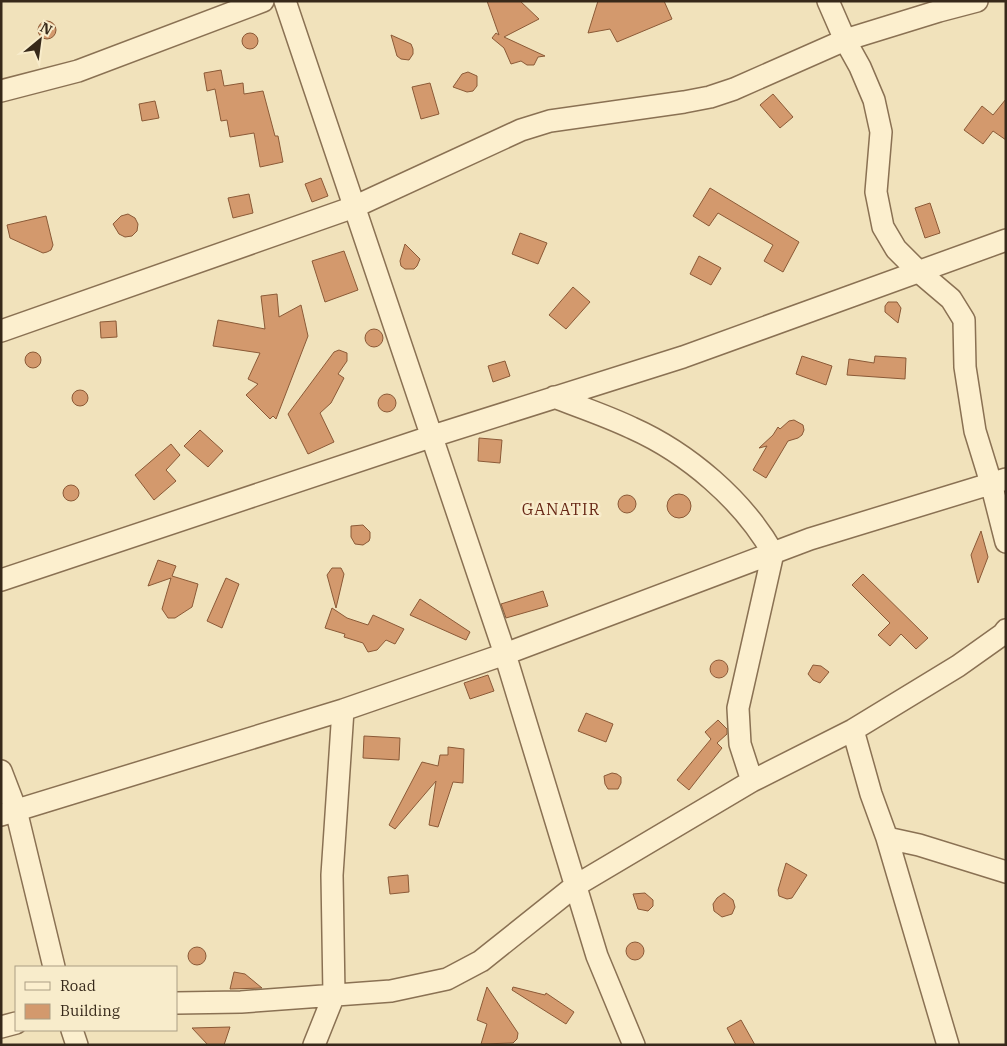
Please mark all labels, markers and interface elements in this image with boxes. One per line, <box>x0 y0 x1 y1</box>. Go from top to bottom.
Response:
north arrow <box>15 15 65 65</box>
text: N <box>37 18 56 39</box>
district label: GANATIR <box>522 499 600 519</box>
legend <box>15 966 178 1031</box>
text: Road <box>60 976 96 995</box>
text: Building <box>60 1001 120 1020</box>

